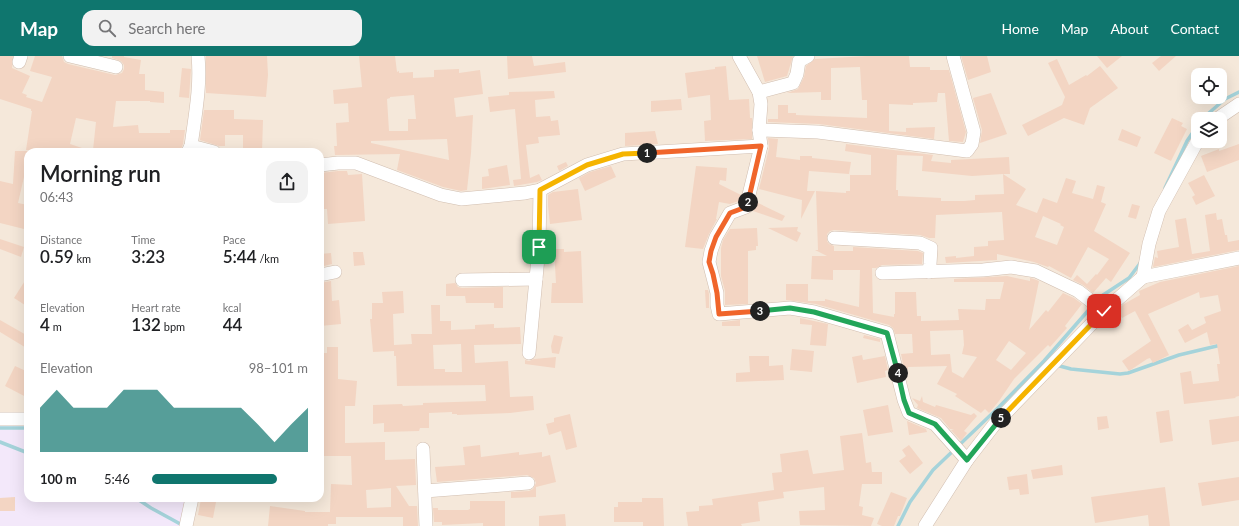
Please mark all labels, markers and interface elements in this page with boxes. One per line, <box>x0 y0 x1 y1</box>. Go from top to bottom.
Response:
search box <box>82 10 362 46</box>
text: Map <box>20 17 58 40</box>
icon: search <box>96 17 118 39</box>
text: Search here <box>128 19 206 37</box>
text: Home <box>1001 20 1039 37</box>
text: Map <box>1061 20 1088 37</box>
text: About <box>1110 20 1148 37</box>
text: Contact <box>1170 20 1219 37</box>
map controls <box>1191 68 1227 148</box>
button: locate <box>1191 68 1227 104</box>
button: layers <box>1191 112 1227 148</box>
pin: 1 <box>637 143 657 163</box>
text: 1 <box>644 146 650 159</box>
text: Morning run <box>40 160 161 187</box>
button: share <box>266 161 308 203</box>
text: 06:43 <box>40 189 73 205</box>
pin: 2 <box>738 192 758 212</box>
text: 2 <box>745 195 751 208</box>
pin <box>522 230 556 264</box>
text: Distance <box>40 233 82 246</box>
text: Time <box>131 233 155 246</box>
text: Pace <box>223 233 246 246</box>
icon: arrive <box>528 236 550 258</box>
text: 0.59 <box>40 246 74 267</box>
text: 3:23 <box>131 246 165 267</box>
text: 5:44 <box>223 246 257 267</box>
text: km <box>74 252 91 265</box>
text: /km <box>257 252 279 265</box>
pin <box>1087 294 1121 328</box>
icon: check <box>1093 300 1115 322</box>
text: Elevation <box>40 301 85 314</box>
text: Heart rate <box>131 301 181 314</box>
text: kcal <box>223 301 241 314</box>
pin: 3 <box>750 301 770 321</box>
text: 3 <box>757 304 763 317</box>
text: 4 <box>40 314 50 335</box>
text: 132 <box>131 314 161 335</box>
text: 44 <box>223 314 242 335</box>
text: m <box>50 320 62 333</box>
text: bpm <box>161 320 185 333</box>
text: Elevation <box>40 360 93 376</box>
text: 98–101 m <box>249 360 308 376</box>
pin: 4 <box>888 363 908 383</box>
text: 4 <box>895 366 901 379</box>
pin: 5 <box>991 408 1011 428</box>
text: 5 <box>998 411 1004 424</box>
text: 100 m <box>40 471 77 487</box>
text: 5:46 <box>104 471 130 487</box>

